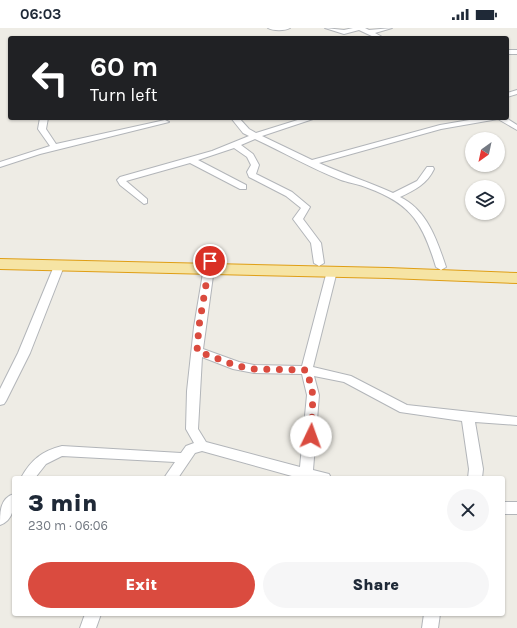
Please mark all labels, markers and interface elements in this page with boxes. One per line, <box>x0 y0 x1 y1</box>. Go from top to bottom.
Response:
text: 06:03 <box>20 5 61 23</box>
text: 60 m <box>90 50 158 83</box>
icon: left <box>24 52 76 104</box>
text: Turn left <box>90 84 158 106</box>
north arrow <box>465 132 505 172</box>
map controls <box>465 132 505 220</box>
button: layers <box>465 180 505 220</box>
pin <box>193 244 227 278</box>
icon: arrive <box>199 250 221 272</box>
position arrow <box>290 415 332 457</box>
text: 3 min <box>28 489 97 517</box>
button: close <box>447 489 489 531</box>
text: 230 m · 06:06 <box>28 518 108 533</box>
button: Exit <box>28 562 255 608</box>
button: Share <box>263 562 489 608</box>

